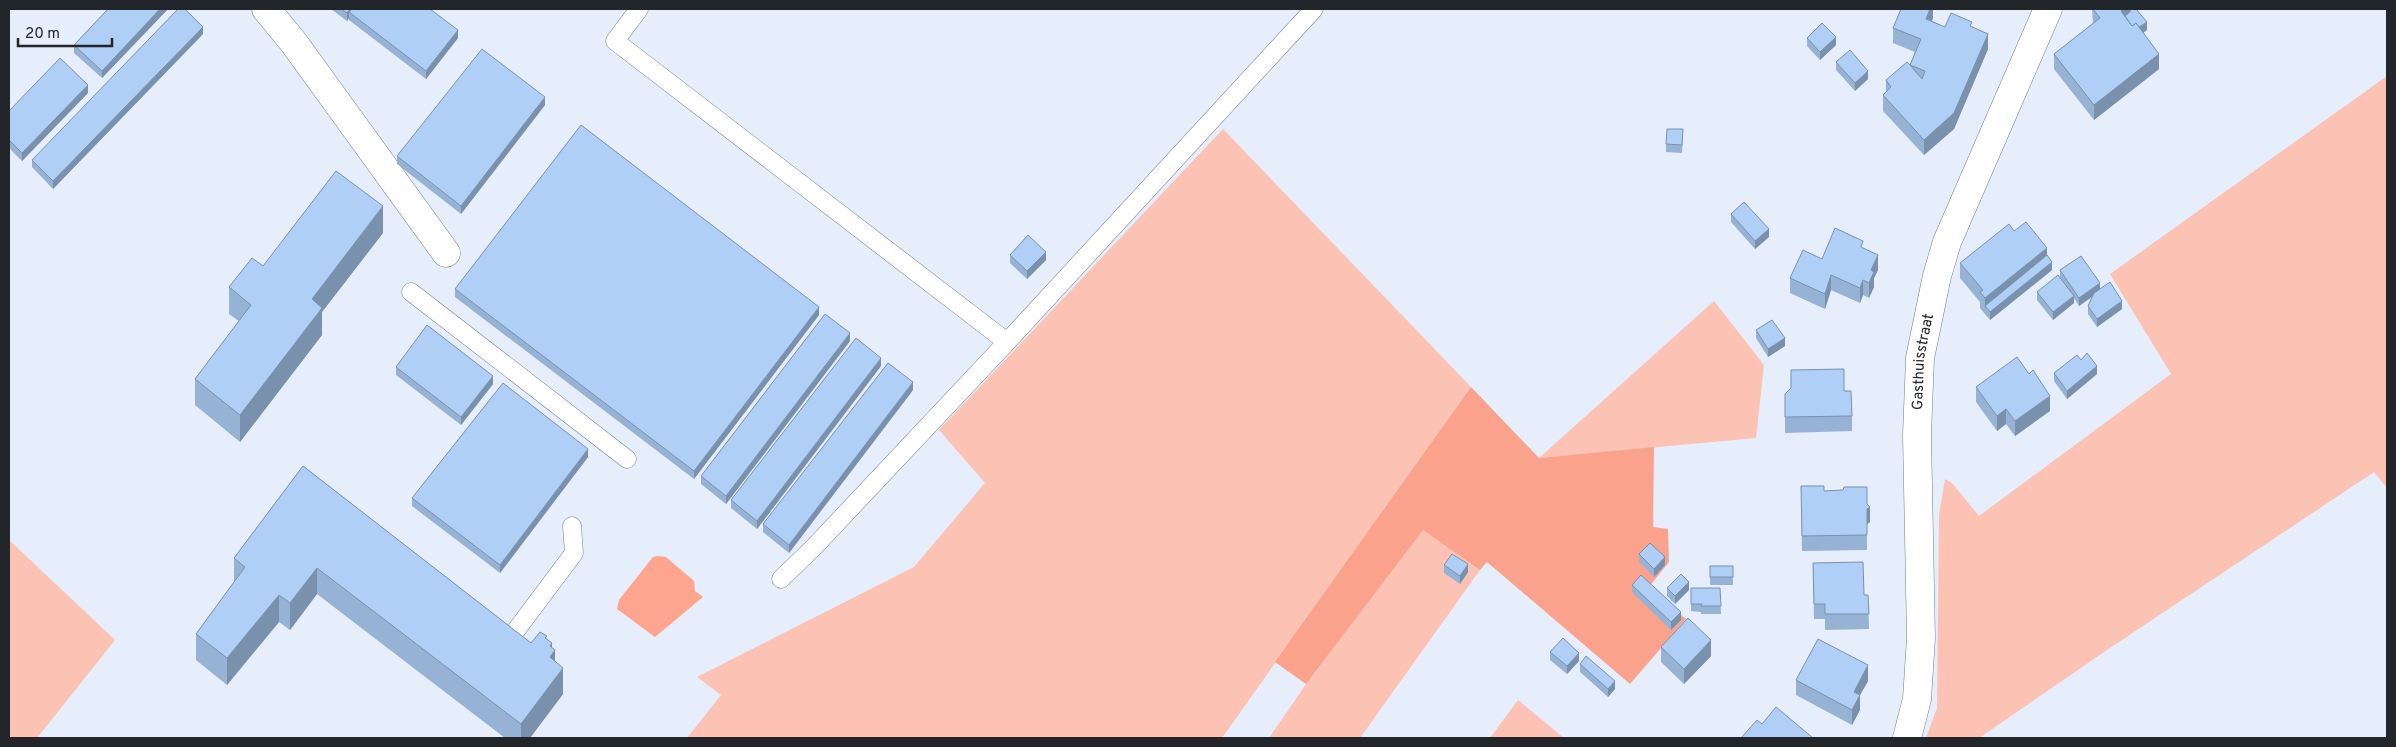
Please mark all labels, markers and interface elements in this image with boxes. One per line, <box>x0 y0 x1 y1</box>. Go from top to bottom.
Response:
scale bar <box>18 15 111 47</box>
text: 20 m <box>25 25 60 44</box>
street label: Gasthuisstraat <box>1908 312 1938 410</box>

